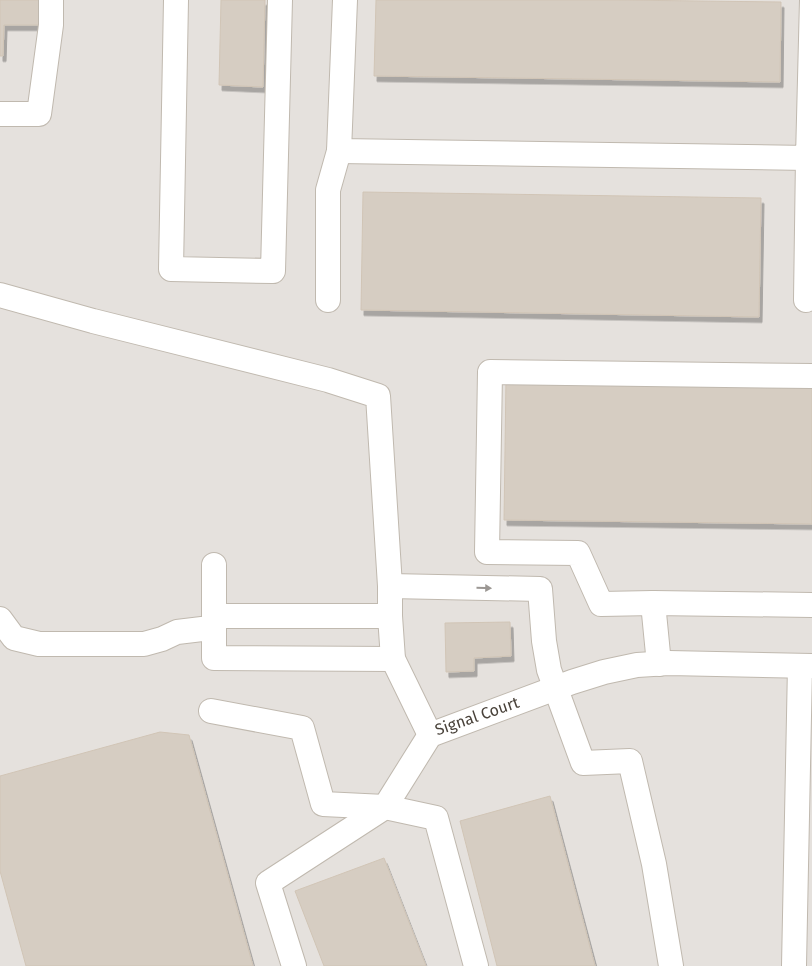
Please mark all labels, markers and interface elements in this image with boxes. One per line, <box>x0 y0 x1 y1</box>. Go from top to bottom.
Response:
one-way arrow <box>477 585 493 593</box>
street label: Signal Court <box>432 693 522 739</box>

